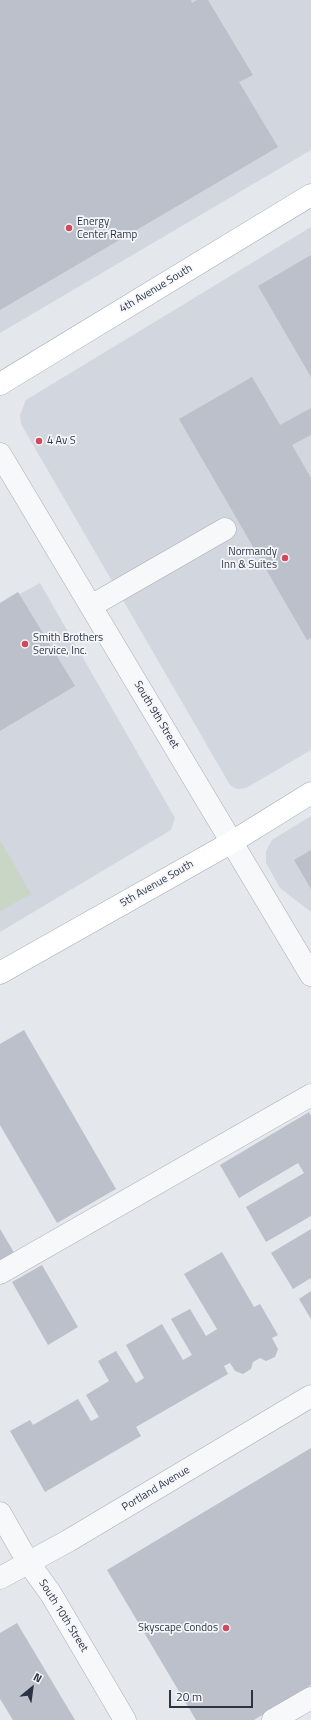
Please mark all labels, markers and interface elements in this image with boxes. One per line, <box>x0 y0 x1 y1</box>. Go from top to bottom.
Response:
place label: Energy Center Ramp <box>77 215 137 241</box>
marker: Energy Center Ramp <box>64 223 74 233</box>
street label: 4th Avenue South <box>117 262 195 316</box>
place label: 4 Av S <box>47 434 76 448</box>
marker: 4 Av S <box>34 436 44 446</box>
place label: Normandy Inn & Suites <box>221 545 277 571</box>
marker: Normandy Inn & Suites <box>280 553 290 563</box>
place label: Smith Brothers Service, Inc. <box>33 631 103 657</box>
marker: Smith Brothers Service, Inc. <box>20 639 30 649</box>
street label: South 9th Street <box>131 679 181 751</box>
street label: 5th Avenue South <box>118 858 196 910</box>
street label: Portland Avenue <box>120 1464 192 1514</box>
street label: South 10th Street <box>36 1577 90 1655</box>
place label: Skyscape Condos <box>138 1621 218 1635</box>
marker: Skyscape Condos <box>221 1623 231 1633</box>
north arrow <box>12 1668 52 1708</box>
text: N <box>31 1669 45 1686</box>
scale bar <box>171 1682 255 1708</box>
text: 20 m <box>176 1687 202 1706</box>

